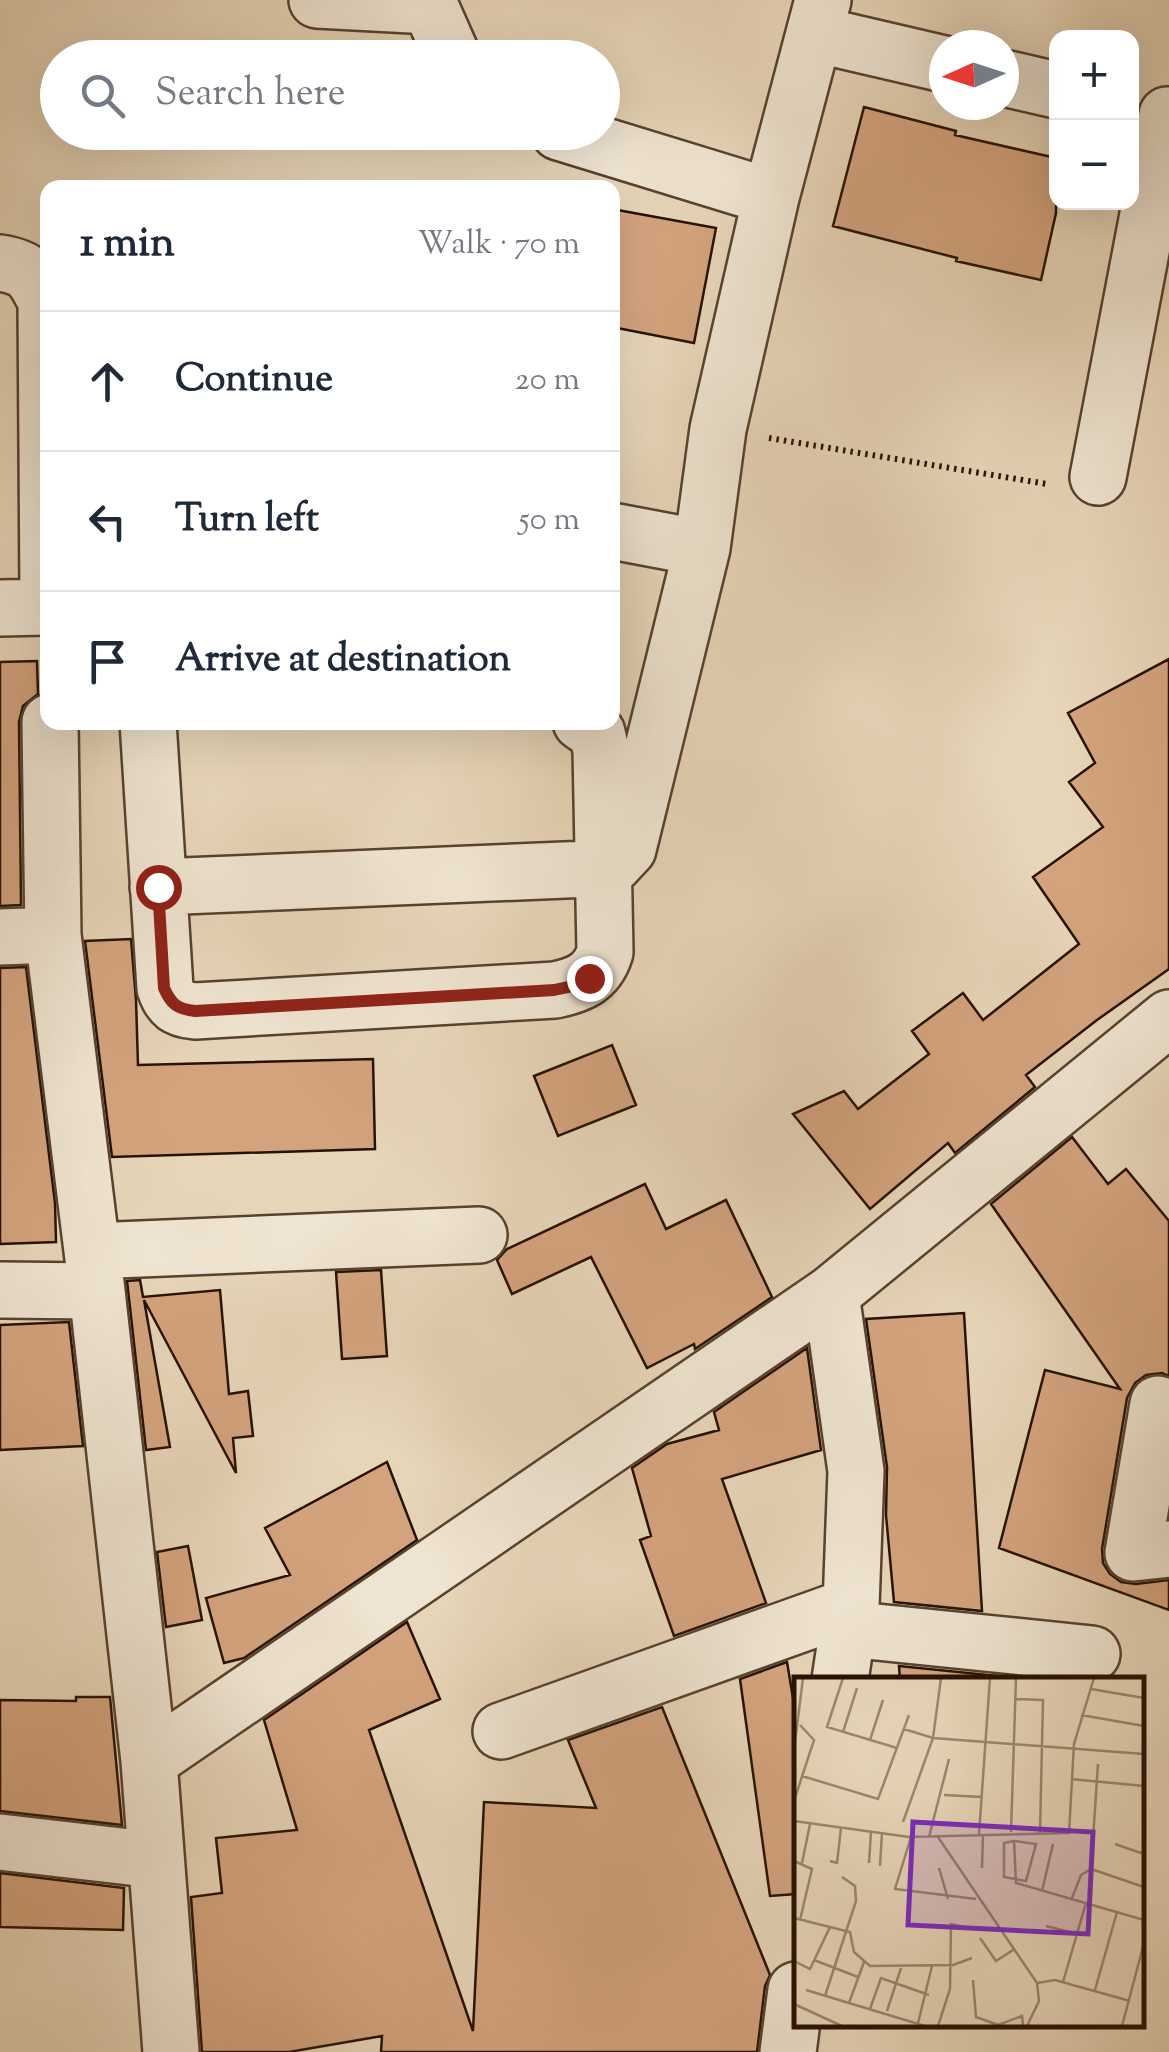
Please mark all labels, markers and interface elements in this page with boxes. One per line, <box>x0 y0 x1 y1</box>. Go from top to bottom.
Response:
north arrow <box>929 30 1019 120</box>
map controls <box>1049 30 1139 210</box>
button: + <box>1049 30 1139 120</box>
search box <box>40 40 620 150</box>
icon: search <box>75 68 130 123</box>
text: Search here <box>155 68 346 122</box>
button: − <box>1049 120 1139 210</box>
text: 1 min <box>80 215 175 275</box>
text: Walk · 70 m <box>418 222 580 268</box>
icon: ahead <box>80 354 135 409</box>
text: Continue <box>175 354 333 408</box>
text: 20 m <box>515 358 580 404</box>
icon: left <box>80 494 135 549</box>
text: Turn left <box>175 494 319 548</box>
text: 50 m <box>519 498 580 544</box>
icon: arrive <box>80 634 135 689</box>
text: Arrive at destination <box>175 634 511 688</box>
route start <box>136 865 182 911</box>
route end <box>567 956 613 1002</box>
inset map <box>794 1677 1144 2027</box>

